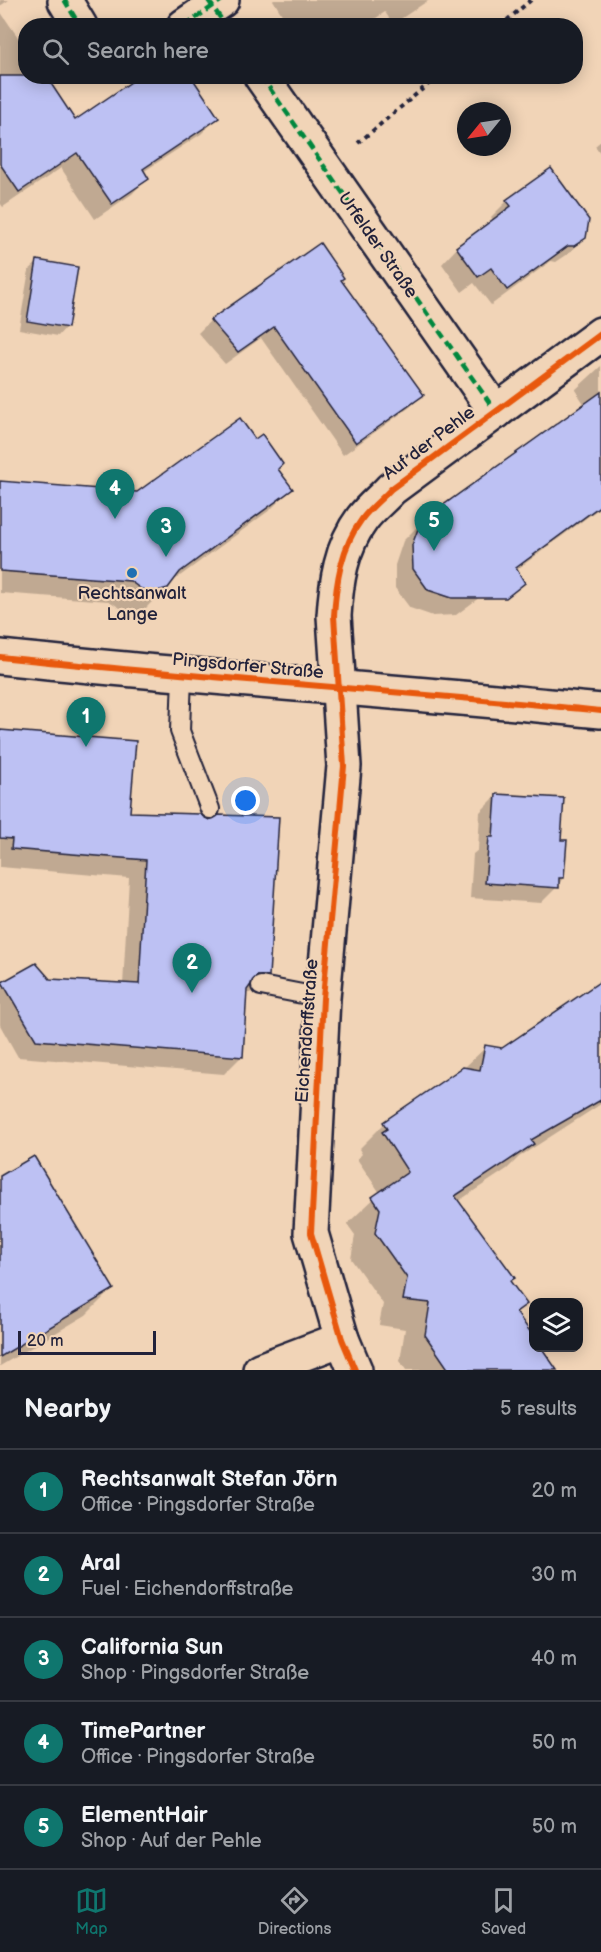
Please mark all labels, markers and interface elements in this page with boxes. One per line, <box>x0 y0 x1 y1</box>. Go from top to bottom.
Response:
search box <box>18 18 583 84</box>
icon: search <box>39 35 72 68</box>
text: Search here <box>87 38 209 65</box>
north arrow <box>457 102 511 156</box>
street label: Urfelder Straße <box>334 188 423 302</box>
street label: Auf der Pehle <box>379 401 479 484</box>
pin: 4 <box>96 470 134 519</box>
pin: 5 <box>414 502 454 551</box>
pin: 3 <box>146 508 186 557</box>
marker: Rechtsanwalt Lange <box>125 566 139 580</box>
place label: Rechtsanwalt Lange <box>77 583 187 625</box>
street label: Pingsdorfer Straße <box>171 649 325 683</box>
pin: 1 <box>66 698 106 747</box>
your location <box>231 786 260 815</box>
pin: 2 <box>172 944 212 993</box>
street label: Eichendorffstraße <box>291 958 323 1104</box>
map controls <box>529 1298 583 1352</box>
button: layers <box>529 1298 583 1352</box>
scale bar <box>18 1328 156 1356</box>
text: 20 m <box>27 1332 63 1351</box>
text: Nearby <box>24 1394 111 1425</box>
text: 5 results <box>500 1397 577 1421</box>
text: Rechtsanwalt Stefan Jörn <box>81 1466 337 1493</box>
text: 1 <box>39 1479 48 1503</box>
text: 20 m <box>532 1479 577 1503</box>
text: Office · Pingsdorfer Straße <box>81 1493 315 1517</box>
text: Aral <box>81 1550 120 1577</box>
text: 2 <box>38 1563 49 1587</box>
text: 30 m <box>531 1563 577 1587</box>
text: Fuel · Eichendorffstraße <box>81 1577 293 1601</box>
text: California Sun <box>81 1634 223 1661</box>
text: 3 <box>38 1647 49 1671</box>
text: 40 m <box>531 1647 577 1671</box>
text: Shop · Pingsdorfer Straße <box>81 1661 309 1685</box>
text: TimePartner <box>81 1718 205 1745</box>
text: 4 <box>38 1731 49 1755</box>
text: 50 m <box>532 1731 577 1755</box>
text: Office · Pingsdorfer Straße <box>81 1745 315 1769</box>
text: ElementHair <box>81 1802 208 1829</box>
text: 5 <box>38 1815 49 1839</box>
text: 50 m <box>532 1815 577 1839</box>
text: Shop · Auf der Pehle <box>81 1829 262 1853</box>
tab: Map <box>75 1884 108 1939</box>
tab: Directions <box>258 1884 331 1939</box>
tab: Saved <box>481 1884 526 1939</box>

